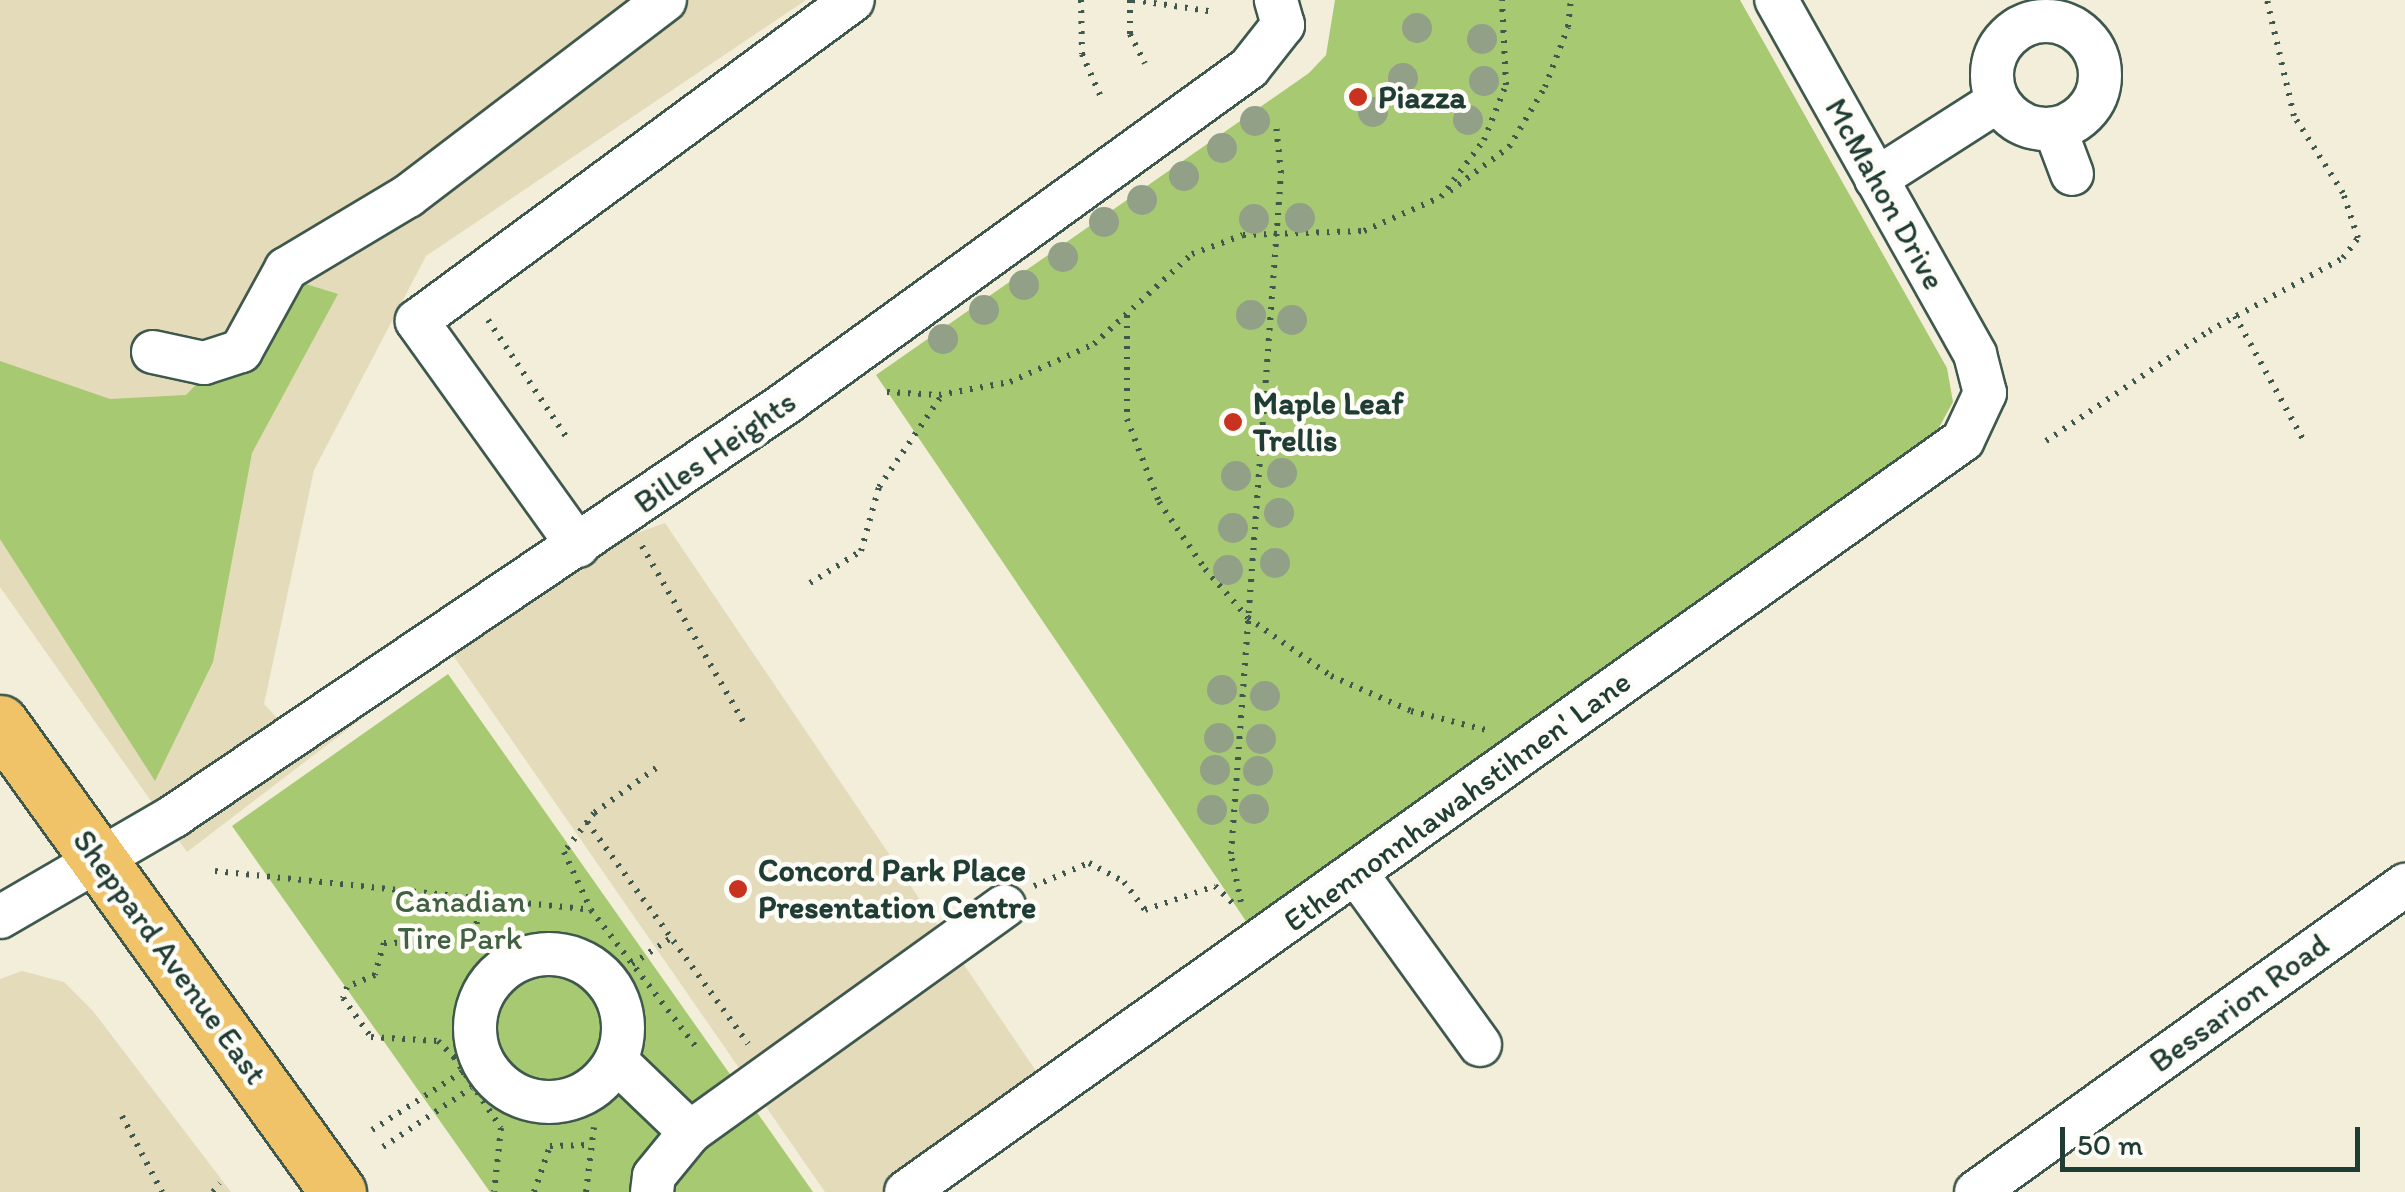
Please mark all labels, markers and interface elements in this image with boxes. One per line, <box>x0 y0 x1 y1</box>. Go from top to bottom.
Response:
place label: Piazza <box>1378 78 1466 116</box>
marker: Piazza <box>1347 86 1369 108</box>
street label: McMahon Drive <box>1817 92 1953 296</box>
street label: Billes Heights <box>627 382 803 522</box>
place label: Maple Leaf Trellis <box>1253 385 1403 460</box>
marker: Maple Leaf Trellis <box>1222 411 1244 433</box>
street label: Ethennonnhawahstihnen' Lane <box>1276 662 1638 940</box>
street label: Sheppard Avenue East <box>65 823 275 1091</box>
place label: Concord Park Place Presentation Centre <box>758 852 1036 927</box>
marker: Concord Park Place Presentation Centre <box>727 878 749 900</box>
park label: Canadian Tire Park <box>394 883 526 958</box>
street label: Bessarion Road <box>2142 925 2336 1081</box>
scale bar <box>2065 1107 2365 1169</box>
text: 50 m <box>2077 1126 2143 1163</box>

